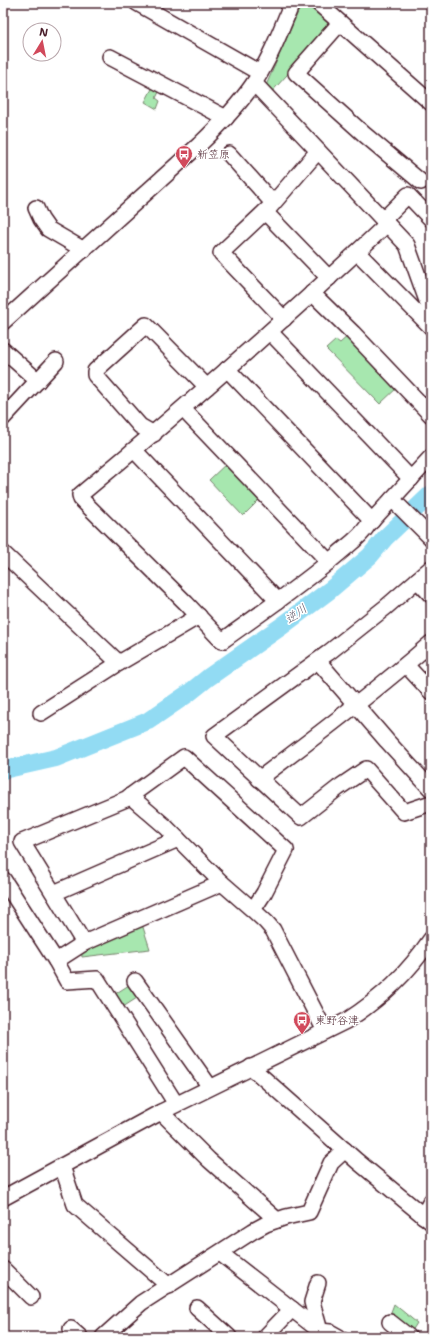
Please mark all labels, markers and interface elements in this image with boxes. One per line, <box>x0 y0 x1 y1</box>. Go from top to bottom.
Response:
north arrow <box>22 22 62 62</box>
text: N <box>38 25 50 41</box>
bus stop icon: 新笠原 <box>174 144 194 169</box>
place label: 新笠原 <box>197 147 230 162</box>
water label: 逆川 <box>282 600 310 628</box>
bus stop icon: 東野谷津 <box>292 1010 312 1035</box>
place label: 東野谷津 <box>315 1013 359 1028</box>

